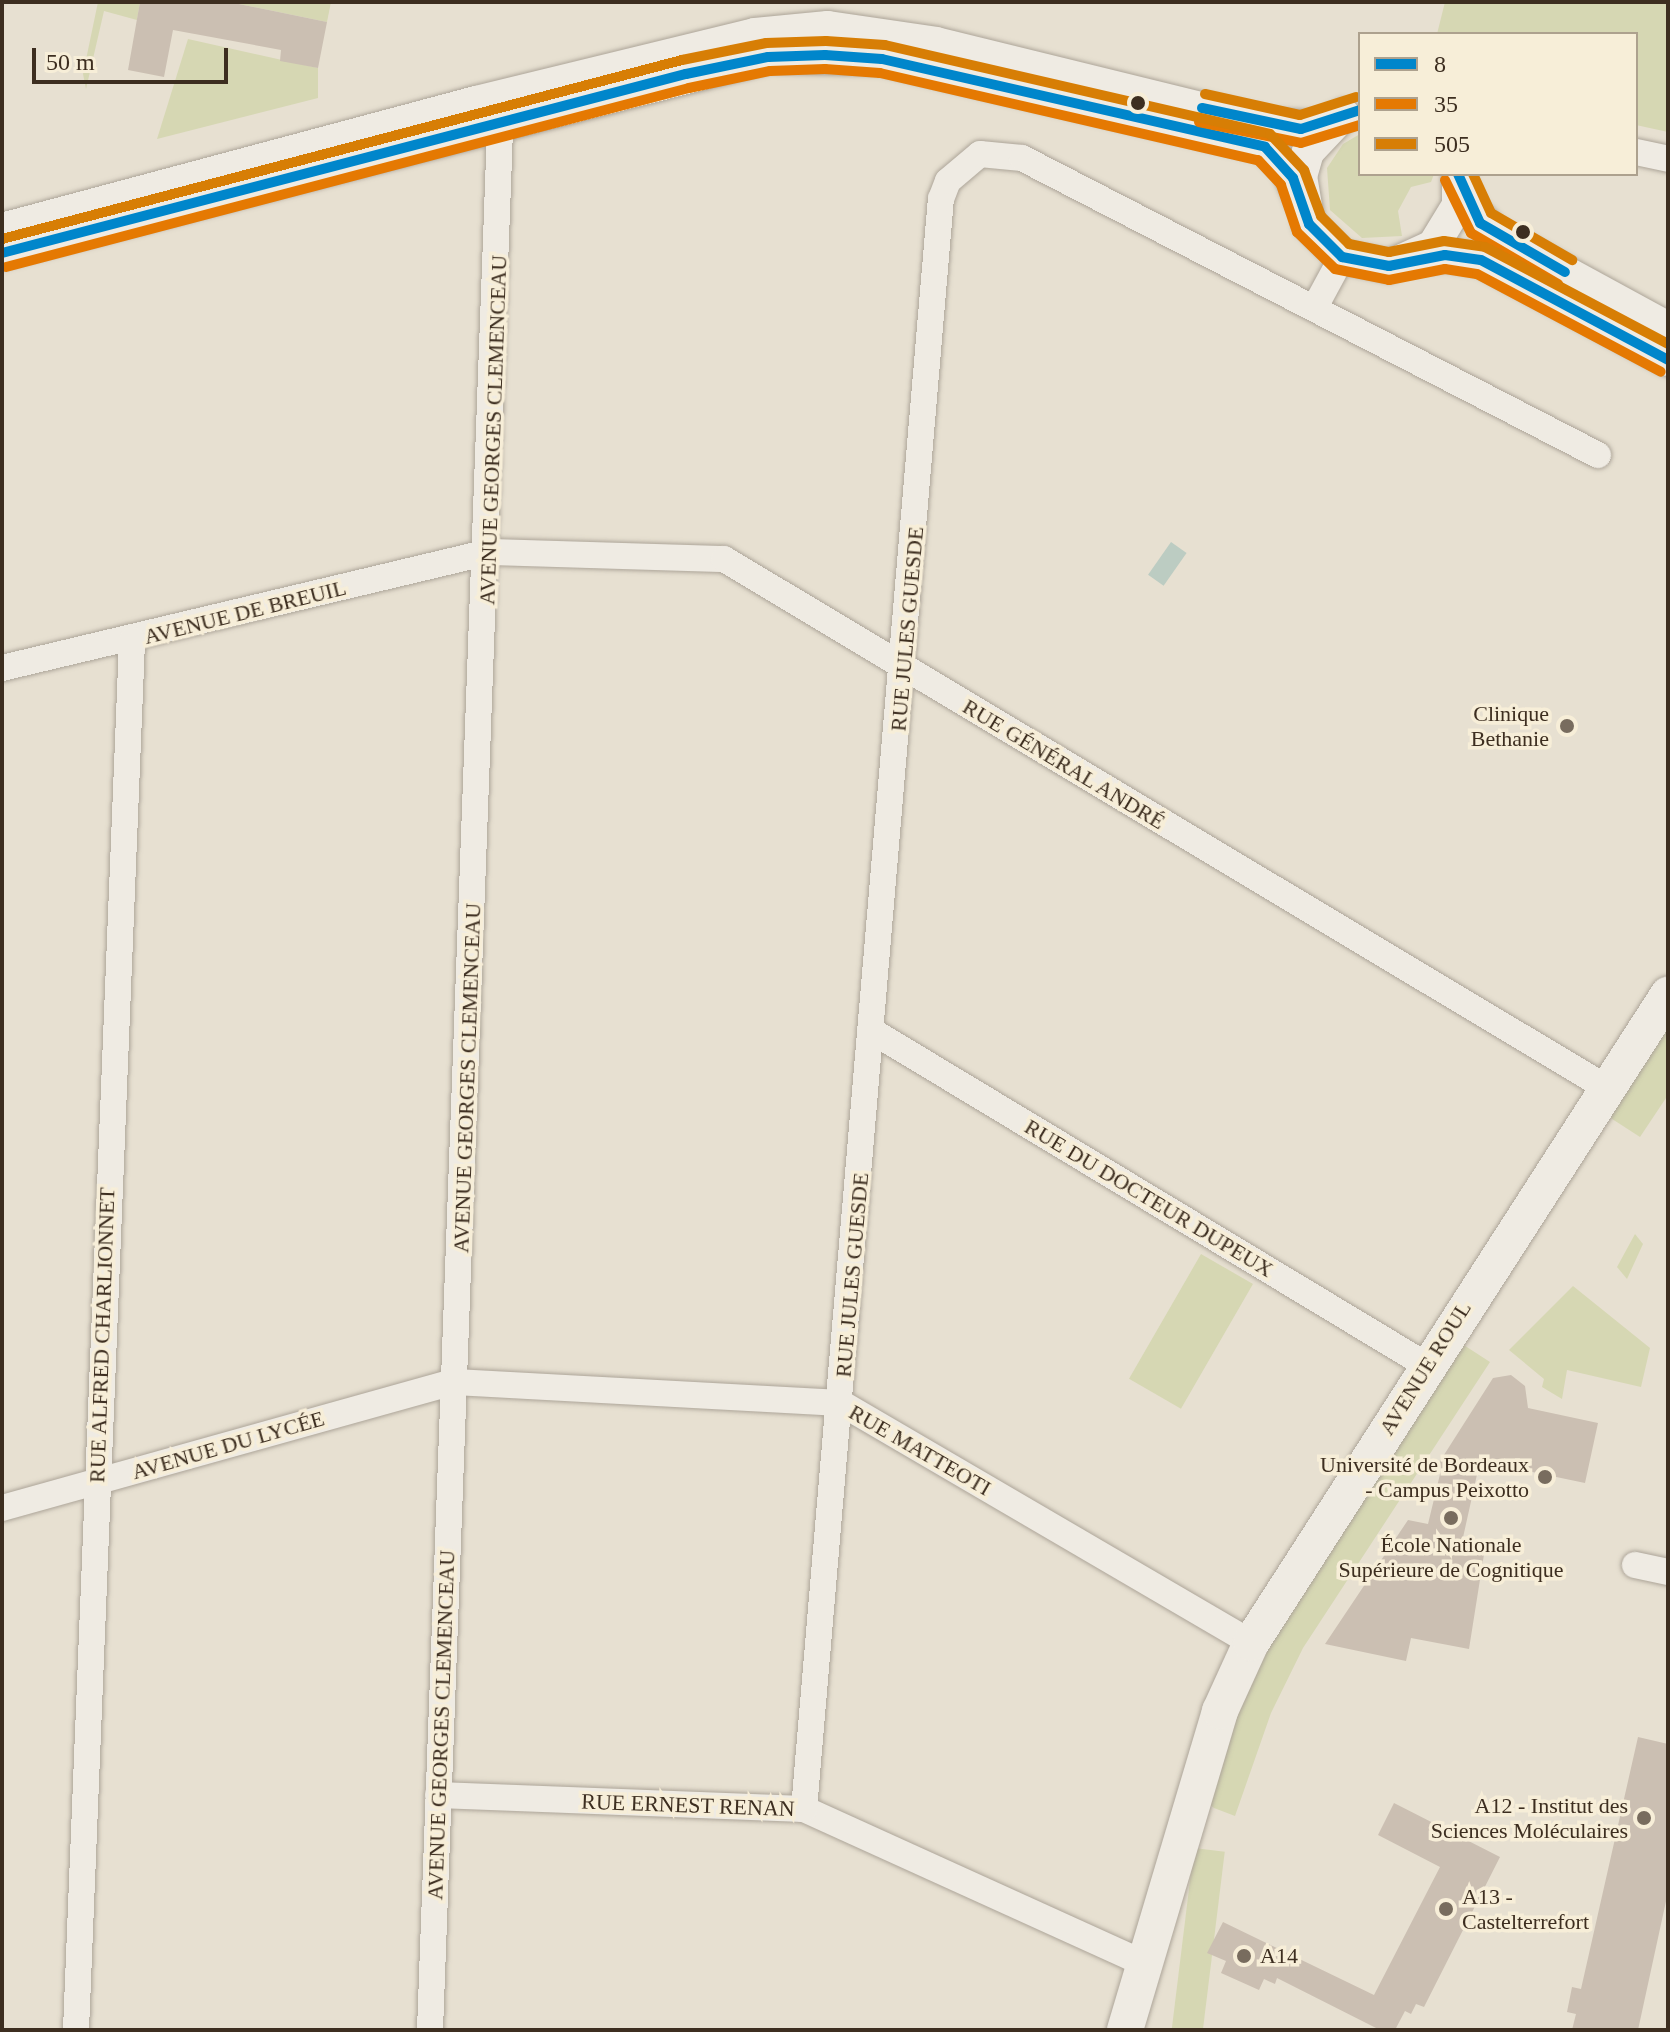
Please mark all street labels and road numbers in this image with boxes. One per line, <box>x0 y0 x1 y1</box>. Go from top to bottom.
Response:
street label: AVENUE GEORGES CLEMENCEAU <box>474 254 512 606</box>
street label: RUE JULES GUESDE <box>885 526 929 732</box>
street label: AVENUE DE BREUIL <box>141 574 349 650</box>
street label: RUE GÉNÉRAL ANDRÉ <box>957 693 1171 835</box>
street label: AVENUE GEORGES CLEMENCEAU <box>448 902 486 1254</box>
street label: RUE DU DOCTEUR DUPEUX <box>1020 1113 1278 1283</box>
street label: RUE JULES GUESDE <box>830 1172 874 1378</box>
street label: RUE ALFRED CHARLIONNET <box>84 1186 120 1484</box>
street label: AVENUE ROUL <box>1373 1296 1477 1440</box>
street label: RUE MATTEOTI <box>844 1399 996 1501</box>
street label: AVENUE DU LYCÉE <box>129 1405 327 1485</box>
street label: AVENUE GEORGES CLEMENCEAU <box>422 1549 460 1901</box>
street label: RUE ERNEST RENAN <box>581 1788 795 1822</box>

